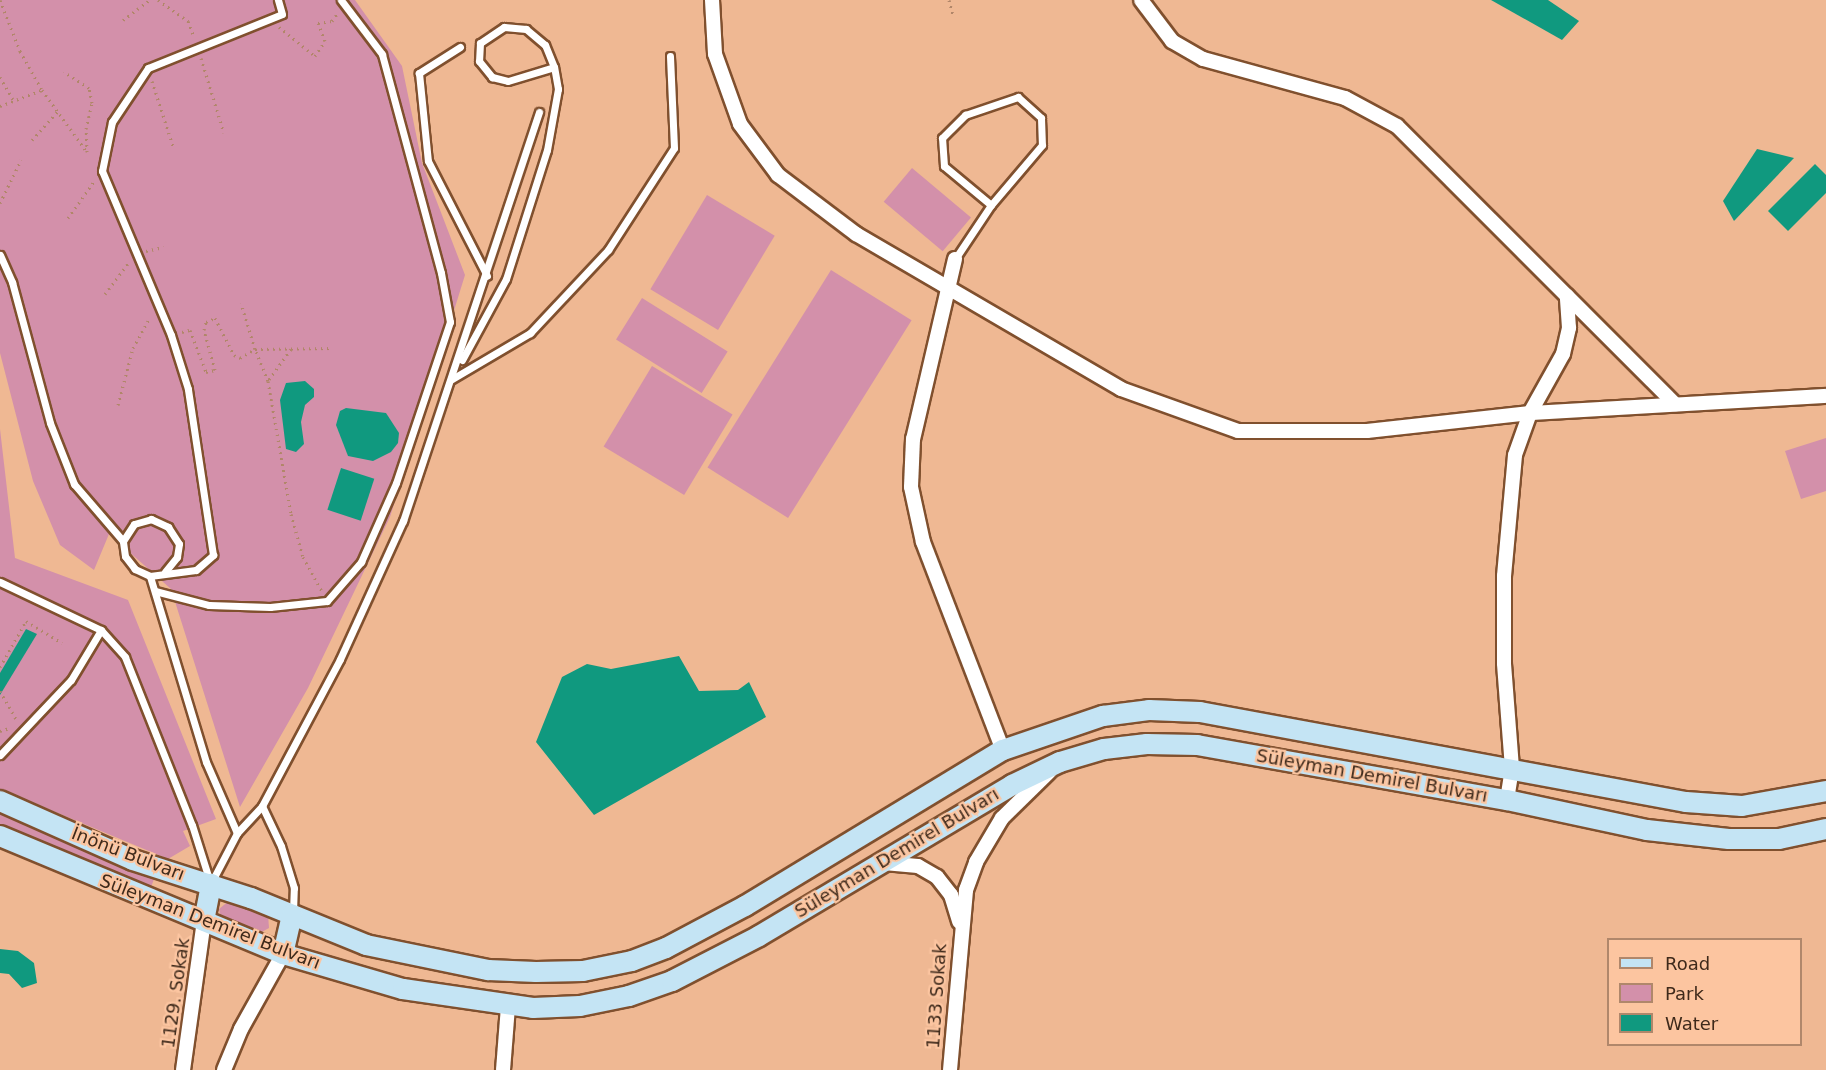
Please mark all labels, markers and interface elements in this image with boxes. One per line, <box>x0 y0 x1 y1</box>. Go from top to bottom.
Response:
street label: Süleyman Demirel Bulvarı <box>1255 745 1489 807</box>
street label: Süleyman Demirel Bulvarı <box>791 783 1003 923</box>
street label: İnönü Bulvarı <box>69 823 187 885</box>
street label: Süleyman Demirel Bulvarı <box>97 870 323 974</box>
street label: 1129. Sokak <box>158 936 194 1050</box>
legend <box>1607 938 1802 1046</box>
street label: 1133 Sokak <box>923 943 951 1049</box>
text: Road <box>1665 953 1710 974</box>
text: Park <box>1665 983 1704 1004</box>
text: Water <box>1665 1013 1718 1034</box>

